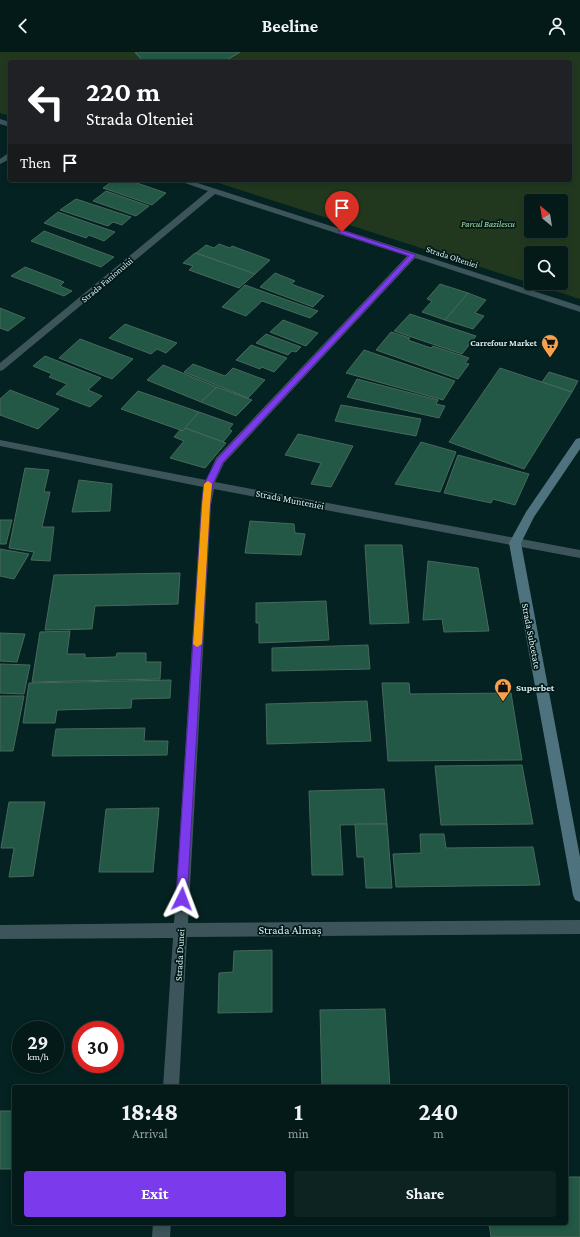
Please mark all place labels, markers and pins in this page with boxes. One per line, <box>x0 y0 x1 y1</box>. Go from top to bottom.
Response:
pin <box>325 191 359 232</box>
supermarket icon: Carrefour Market <box>540 333 560 358</box>
place label: Carrefour Market <box>470 338 538 348</box>
shop icon: Superbet <box>493 677 513 702</box>
place label: Superbet <box>516 682 555 693</box>

